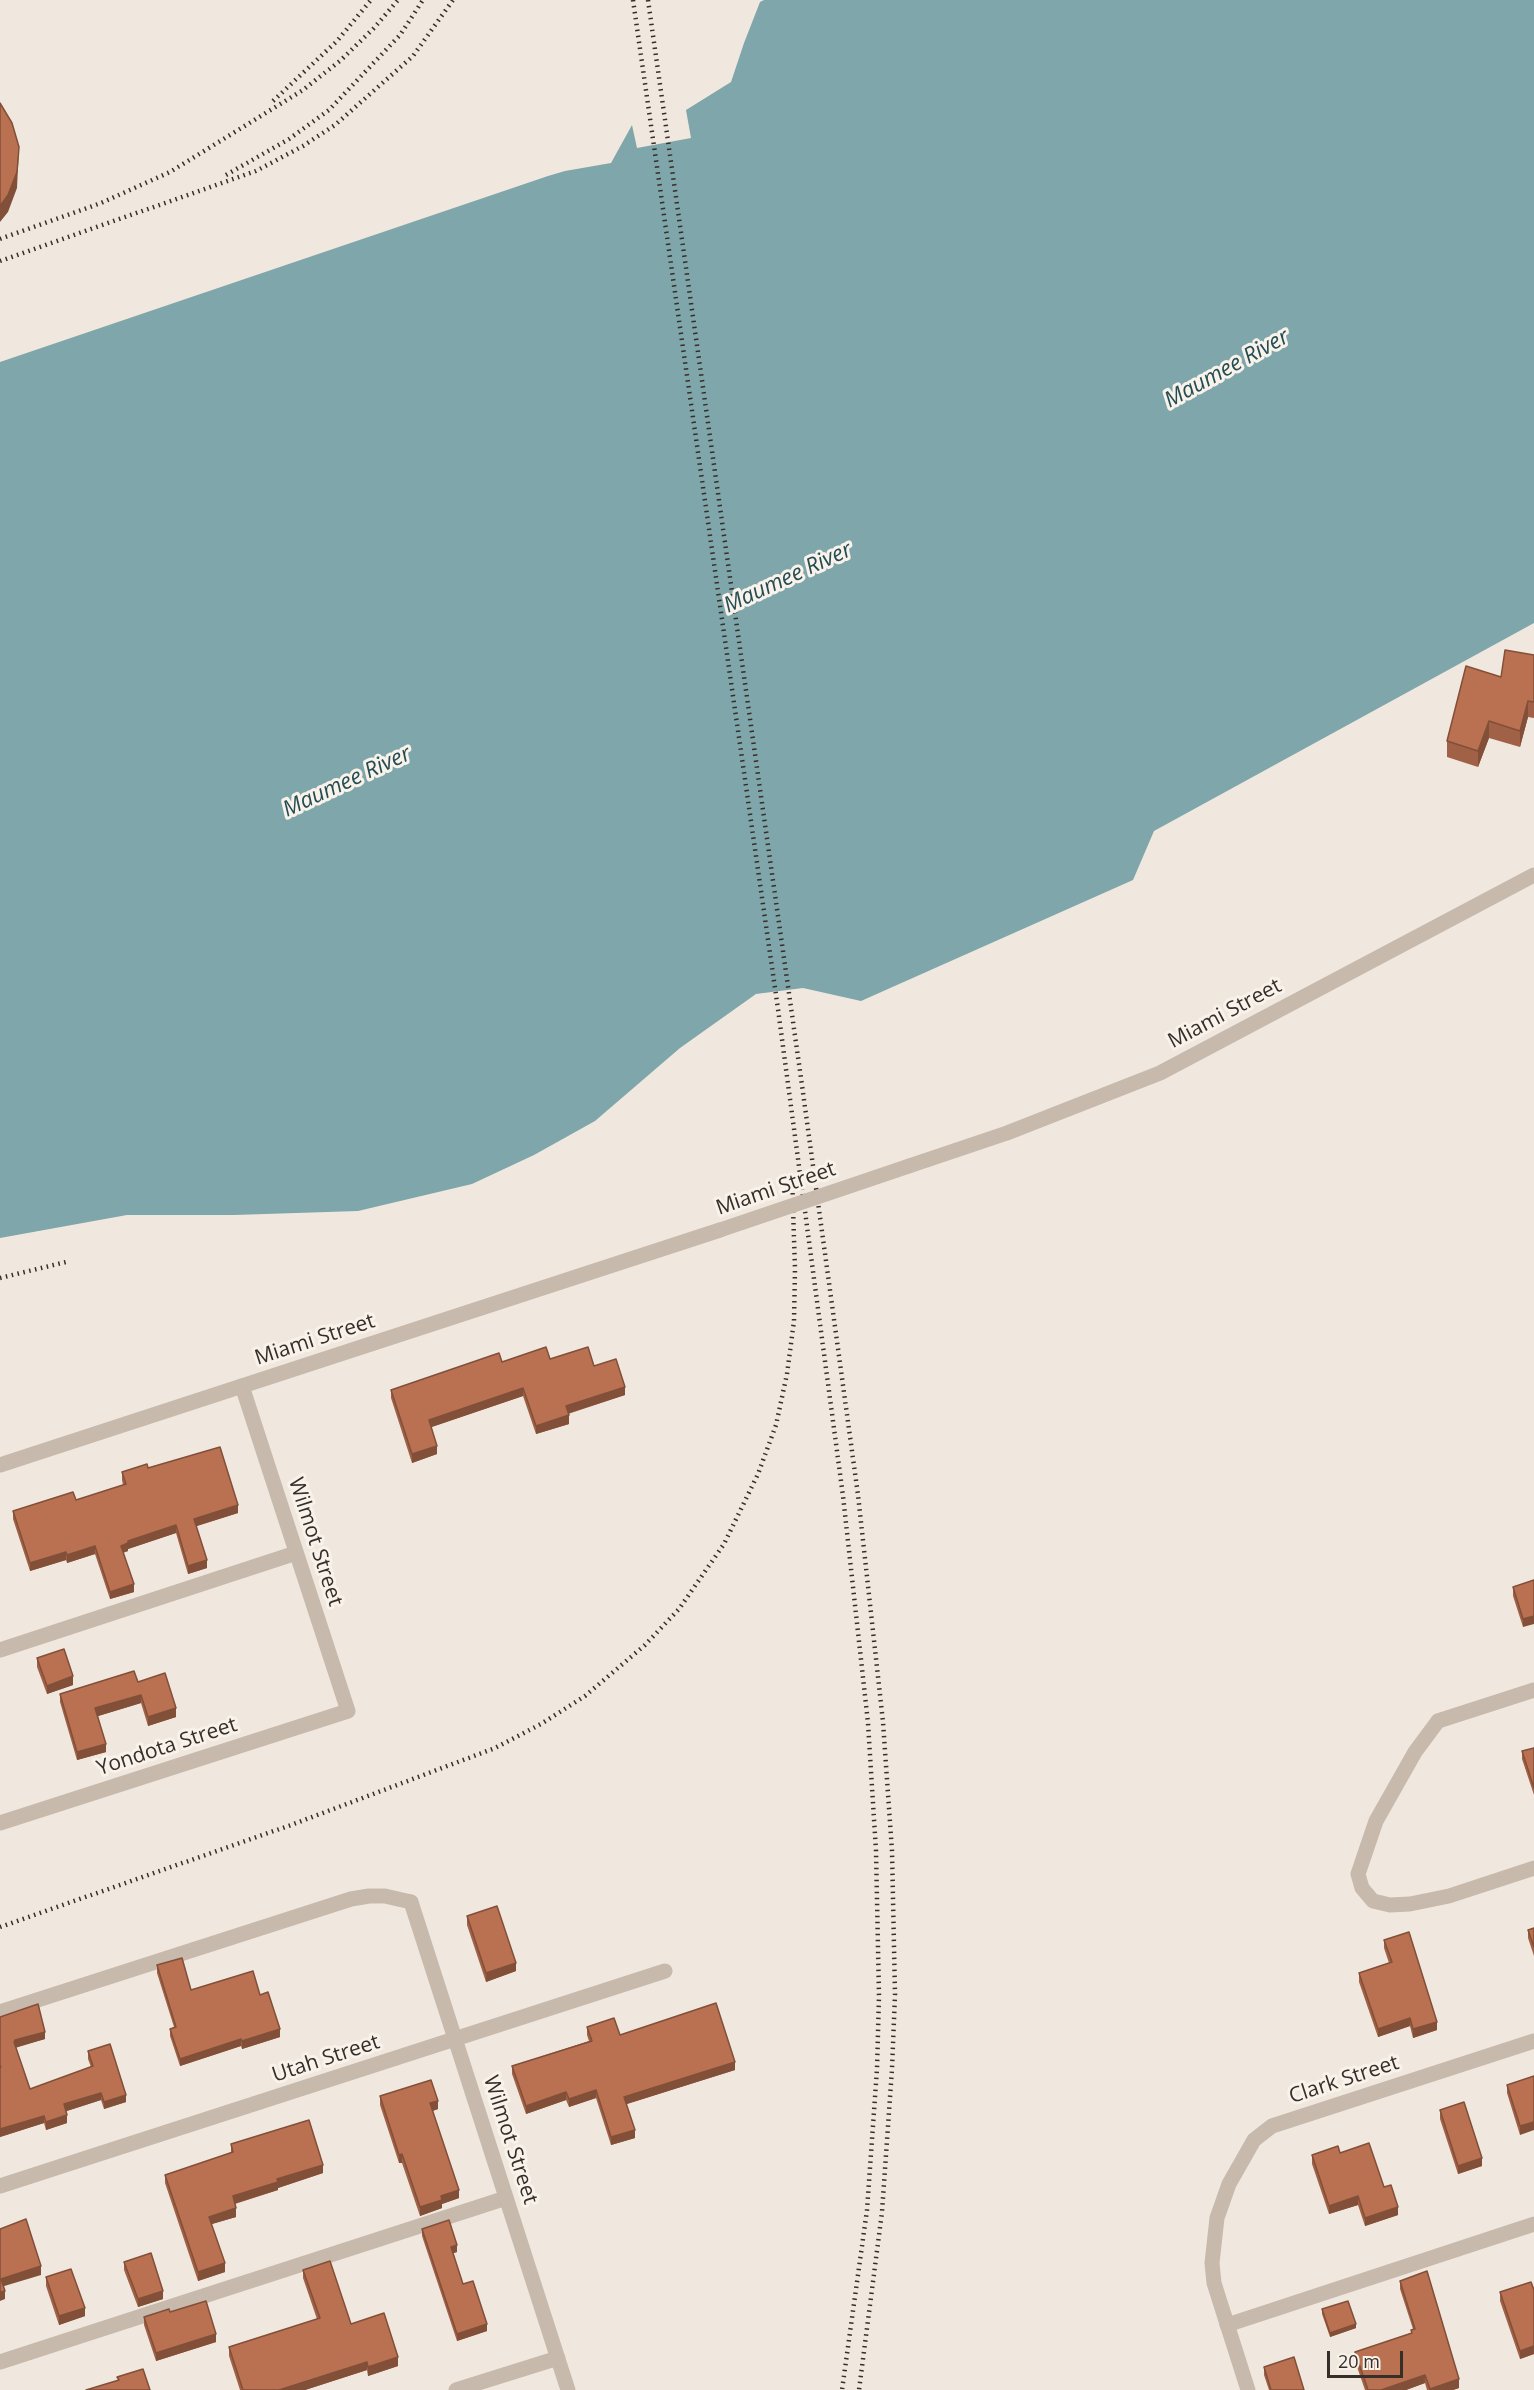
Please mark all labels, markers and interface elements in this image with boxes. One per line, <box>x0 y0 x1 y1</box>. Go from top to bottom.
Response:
water label: Maumee River <box>1160 324 1294 414</box>
water label: Maumee River <box>720 537 856 619</box>
water label: Maumee River <box>279 741 415 823</box>
street label: Miami Street <box>1164 974 1286 1054</box>
street label: Miami Street <box>713 1157 839 1221</box>
street label: Miami Street <box>252 1309 378 1371</box>
street label: Wilmot Street <box>282 1475 348 1609</box>
street label: Yondota Street <box>94 1712 240 1782</box>
street label: Utah Street <box>269 2030 383 2088</box>
street label: Clark Street <box>1286 2050 1402 2110</box>
street label: Wilmot Street <box>477 2073 543 2207</box>
scale bar <box>1330 2339 1406 2377</box>
text: 20 m <box>1338 2349 1380 2373</box>

